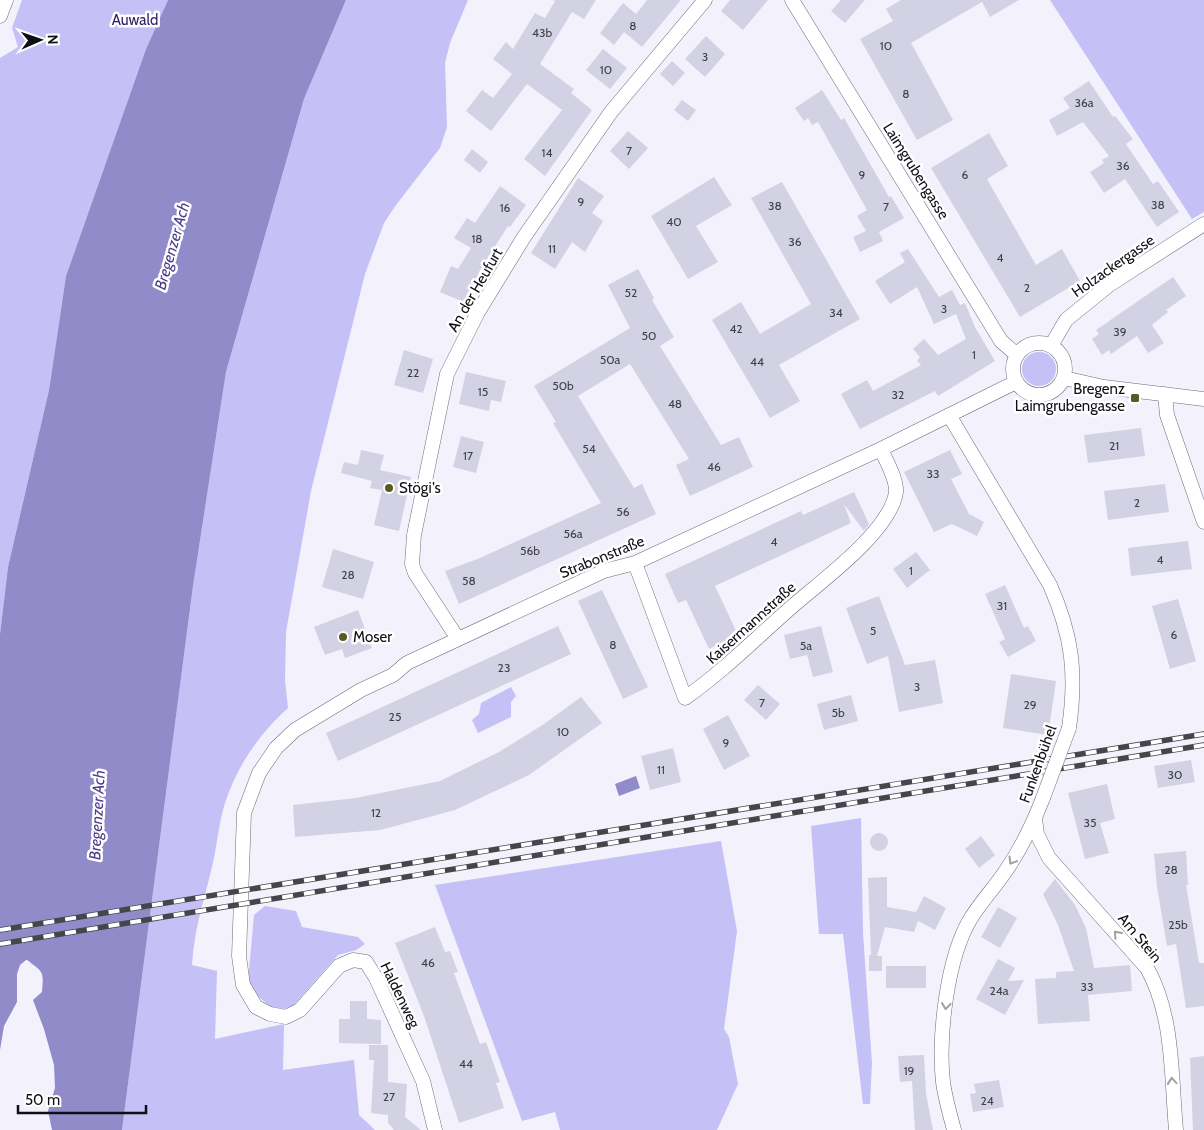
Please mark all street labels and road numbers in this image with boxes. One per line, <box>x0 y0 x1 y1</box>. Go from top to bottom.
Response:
street label: Laimgrubengasse <box>879 119 953 223</box>
street label: Holzackergasse <box>1068 231 1158 301</box>
street label: An der Heufurt <box>444 245 506 335</box>
street label: Strabonstraße <box>557 532 647 582</box>
street label: Kaisermannstraße <box>703 578 800 668</box>
street label: Funkenbühel <box>1016 722 1061 805</box>
street label: Am Stein <box>1114 910 1166 966</box>
street label: Haldenweg <box>376 959 424 1031</box>

